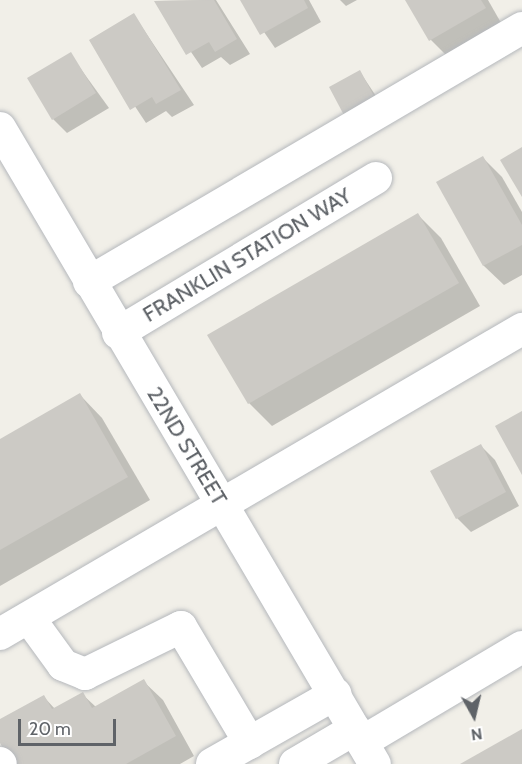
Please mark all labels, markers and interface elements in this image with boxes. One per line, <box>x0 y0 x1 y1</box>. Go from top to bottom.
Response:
street label: FRANKLIN STATION WAY <box>138 182 356 328</box>
street label: 22ND STREET <box>141 382 233 510</box>
north arrow <box>444 686 504 746</box>
scale bar <box>21 707 118 745</box>
text: 20 m <box>29 718 71 740</box>
text: N <box>470 724 483 745</box>

